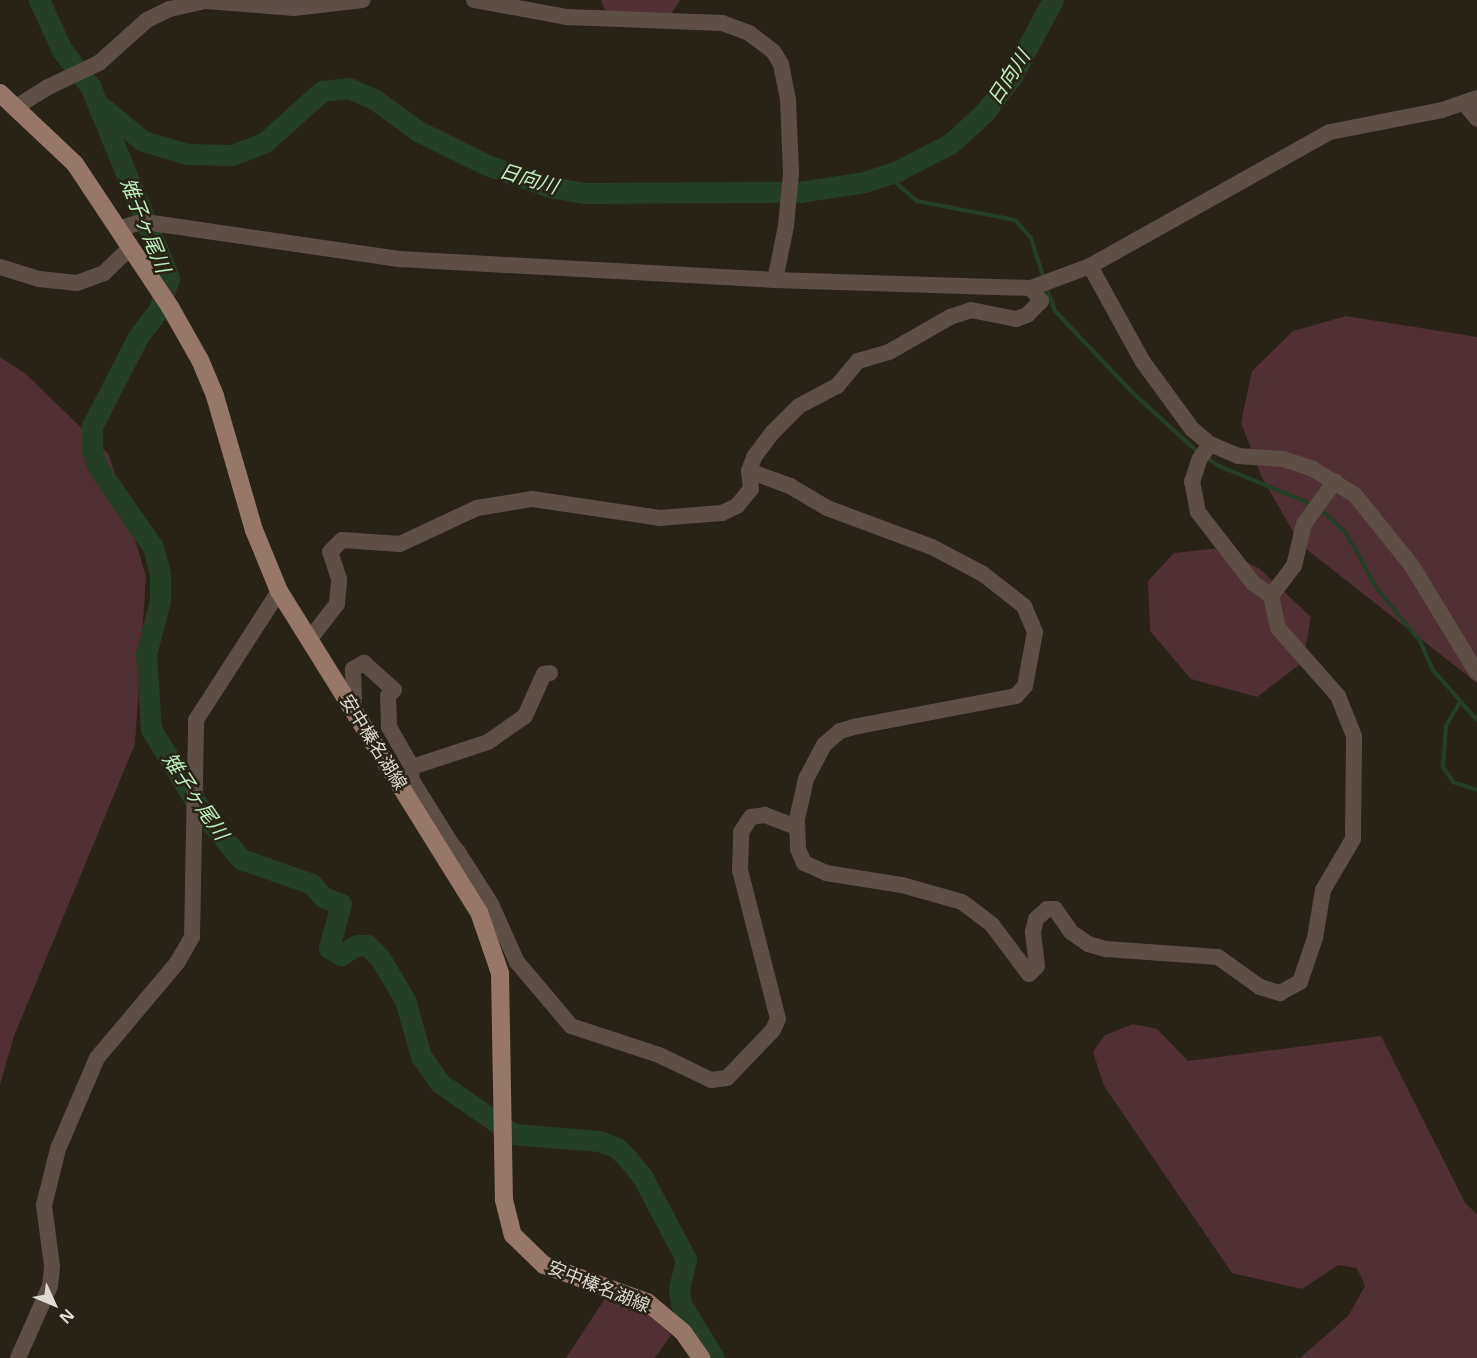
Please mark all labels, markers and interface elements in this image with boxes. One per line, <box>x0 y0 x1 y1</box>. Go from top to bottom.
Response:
water label: 日向川 <box>982 45 1034 109</box>
water label: 日向川 <box>497 158 561 198</box>
water label: 雉子ヶ尾川 <box>116 174 176 276</box>
street label: 安中榛名湖線 <box>336 690 412 794</box>
water label: 雉子ヶ尾川 <box>158 748 234 844</box>
street label: 安中榛名湖線 <box>545 1256 653 1316</box>
north arrow <box>24 1274 84 1334</box>
text: N <box>55 1304 79 1329</box>

